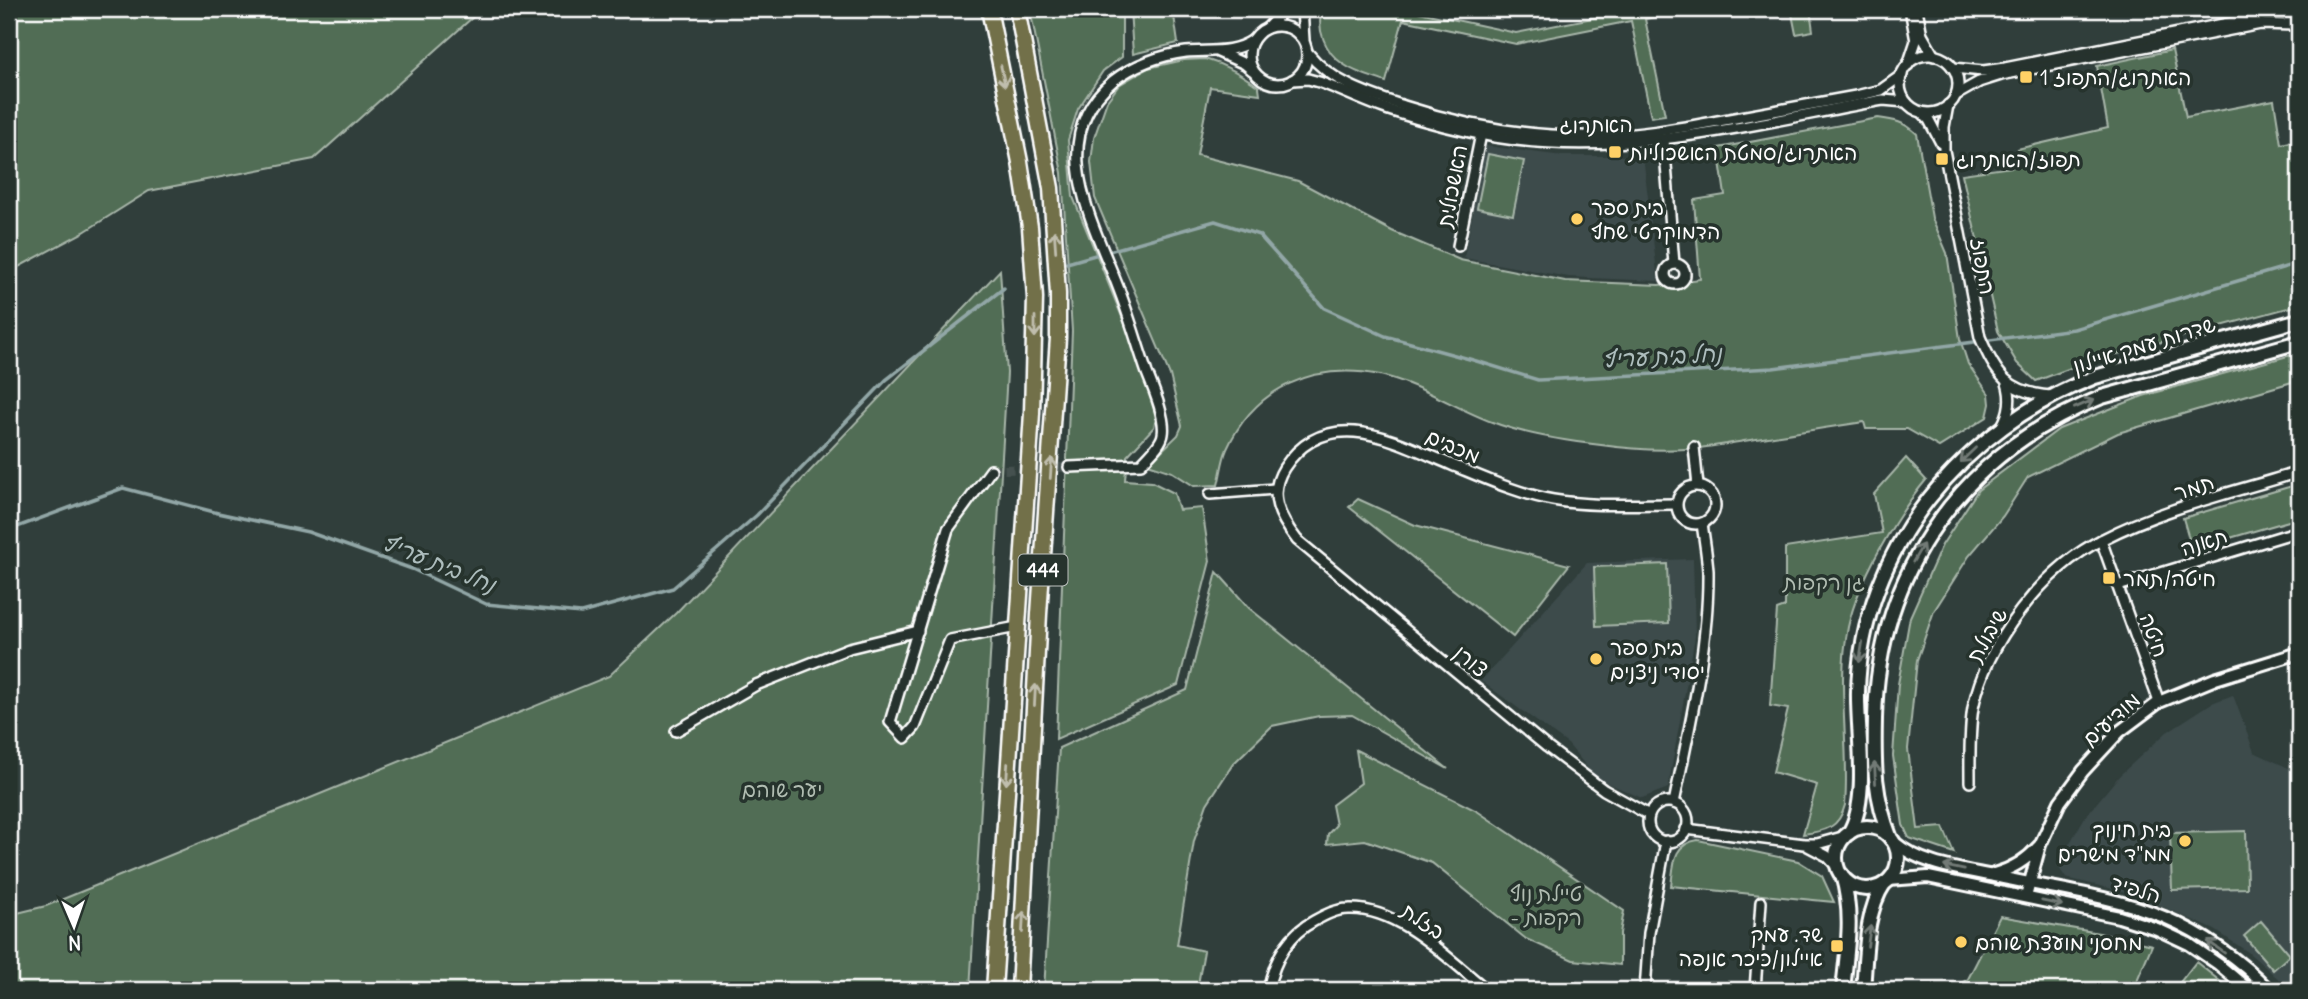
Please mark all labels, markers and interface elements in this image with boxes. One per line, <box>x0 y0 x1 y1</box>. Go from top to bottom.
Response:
one-way arrow <box>997 64 1010 86</box>
place label: האתרוג/התפוז 1 <box>2040 64 2191 91</box>
marker: האתרוג/התפוז 1 <box>2018 69 2034 85</box>
street label: האתרוג <box>1559 111 1633 139</box>
place label: האתרוג/סמטת האשכוליות <box>1627 139 1857 166</box>
street label: האשכולית <box>1431 142 1473 231</box>
marker: האתרוג/סמטת האשכוליות <box>1607 144 1623 160</box>
place label: תפוז/האתרוג <box>1956 146 2081 173</box>
marker: תפוז/האתרוג <box>1934 151 1950 167</box>
place label: בית ספר הדמוקרטי שחף <box>1591 194 1720 245</box>
marker: בית ספר הדמוקרטי שחף <box>1569 211 1585 227</box>
one-way arrow <box>1048 230 1061 253</box>
street label: התפוז <box>1965 235 2001 297</box>
street label: שדרות עמק איילון <box>2069 310 2219 380</box>
one-way arrow <box>1028 316 1042 339</box>
water label: נחל בית עריף <box>1602 338 1724 374</box>
one-way arrow <box>2073 397 2094 410</box>
street label: מכבים <box>1422 423 1484 469</box>
one-way arrow <box>1960 447 1977 464</box>
one-way arrow <box>1044 457 1057 480</box>
street label: תמר <box>2170 468 2218 506</box>
street label: תאנה <box>2177 522 2231 562</box>
water label: נחל בית עריף <box>378 527 501 599</box>
one-way arrow <box>1912 544 1926 564</box>
road number: 444 <box>1018 554 1068 586</box>
place label: חיטה/תמר <box>2123 565 2216 592</box>
park label: גן רקפות <box>1781 569 1865 596</box>
marker: חיטה/תמר <box>2101 570 2117 586</box>
street label: שיבולת <box>1961 603 2013 667</box>
street label: חיטה <box>2134 609 2174 661</box>
place label: בית ספר יסודי ניצנים <box>1610 634 1705 685</box>
street label: צורן <box>1448 639 1494 683</box>
one-way arrow <box>1854 640 1867 662</box>
marker: בית ספר יסודי ניצנים <box>1588 651 1604 667</box>
one-way arrow <box>1029 684 1042 707</box>
street label: מודיעים <box>2076 686 2146 752</box>
one-way arrow <box>1868 762 1881 785</box>
one-way arrow <box>1000 763 1013 785</box>
park label: יער שוהם <box>742 776 822 803</box>
place label: בית חינוך ממ"ד מישרים <box>2058 816 2171 867</box>
marker: בית חינוך ממ"ד מישרים <box>2177 833 2193 849</box>
one-way arrow <box>1943 860 1966 874</box>
street label: הלפיד <box>2108 869 2164 909</box>
park label: טיילת נוף - רקפות <box>1510 880 1582 931</box>
north arrow <box>38 890 108 960</box>
street label: בזלת <box>1395 896 1450 945</box>
one-way arrow <box>2040 896 2063 910</box>
one-way arrow <box>1016 911 1029 934</box>
place label: שד. עמק איילון/כיכר אנפה <box>1679 921 1823 972</box>
one-way arrow <box>1863 925 1876 948</box>
place label: מחסני מועצת שוהם <box>1975 929 2143 956</box>
text: N <box>68 931 82 955</box>
marker: מחסני מועצת שוהם <box>1953 934 1969 950</box>
marker: שד. עמק איילון/כיכר אנפה <box>1829 938 1845 954</box>
one-way arrow <box>2207 940 2226 954</box>

